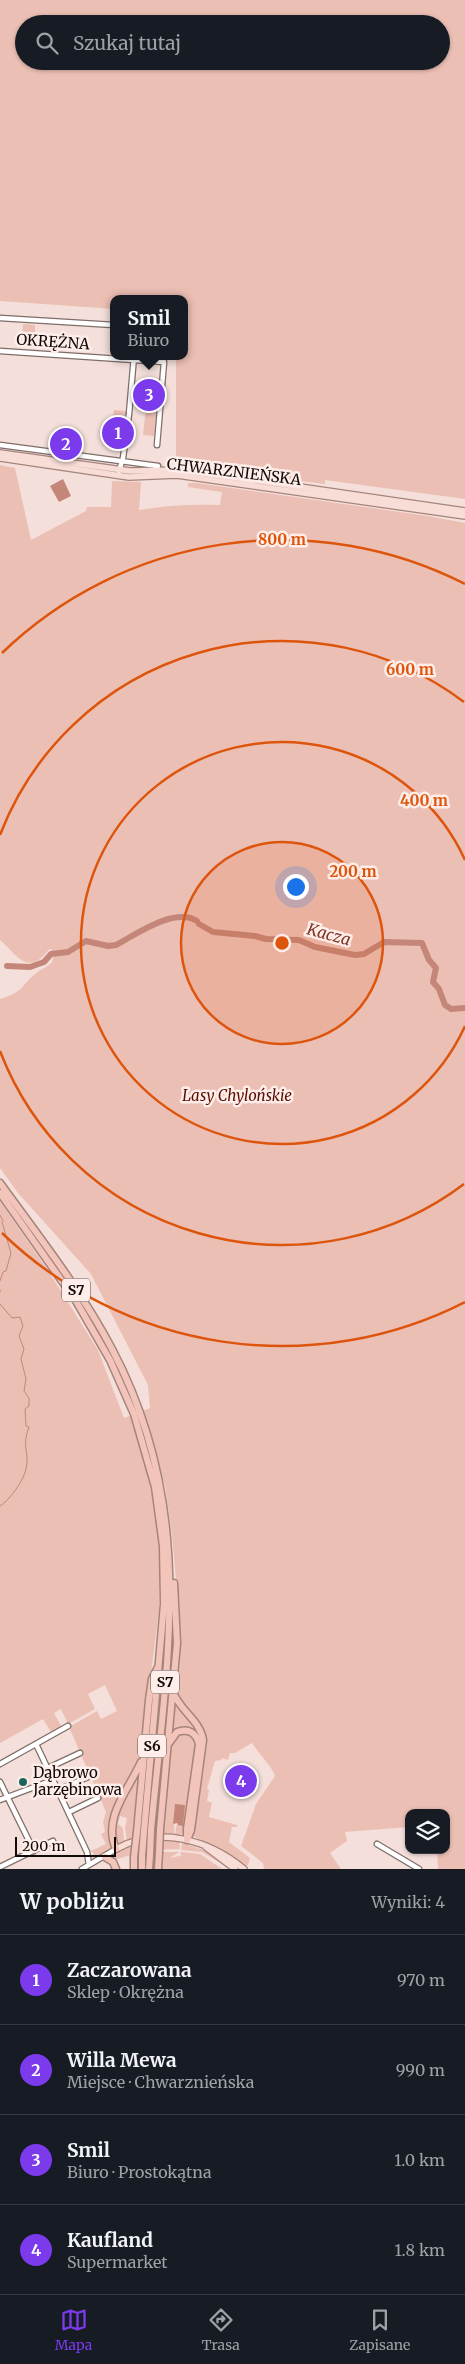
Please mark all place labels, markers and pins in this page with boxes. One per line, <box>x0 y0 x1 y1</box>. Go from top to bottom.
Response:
pin: 3 <box>133 376 165 414</box>
pin: 1 <box>102 414 134 452</box>
pin: 2 <box>50 425 82 463</box>
centre of rings <box>273 934 291 952</box>
pin: 4 <box>225 1762 257 1800</box>
place label: Dąbrowo Jarzębinowa <box>32 1763 122 1799</box>
marker: Dąbrowo Jarzębinowa <box>17 1776 29 1788</box>

